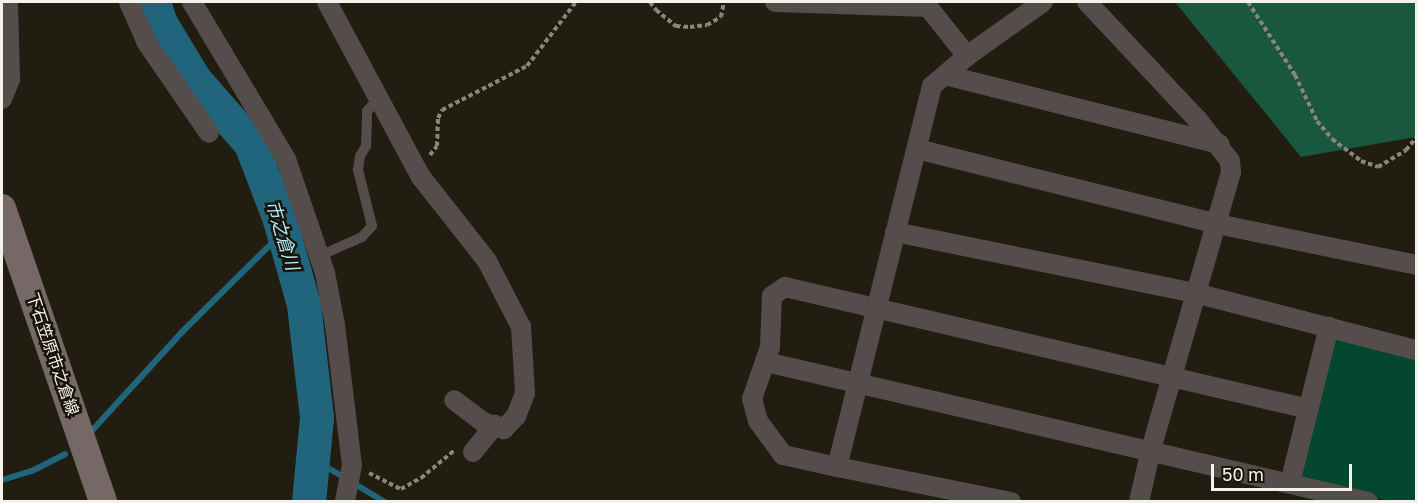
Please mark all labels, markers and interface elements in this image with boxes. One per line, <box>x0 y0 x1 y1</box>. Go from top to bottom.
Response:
water label: 市之倉川 <box>262 197 304 273</box>
street label: 下石笠原市之倉線 <box>23 290 83 418</box>
scale bar <box>1214 452 1355 490</box>
text: 50 m <box>1222 463 1264 485</box>

